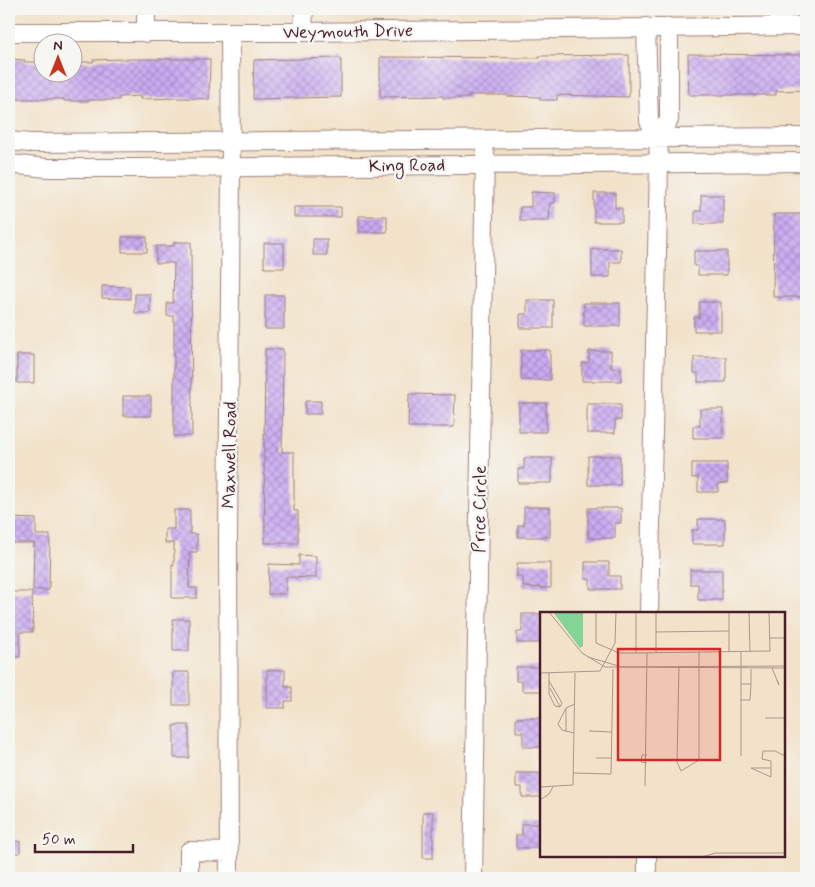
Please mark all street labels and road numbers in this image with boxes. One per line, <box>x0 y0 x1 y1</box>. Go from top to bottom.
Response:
street label: Weymouth Drive <box>283 19 413 45</box>
street label: King Road <box>369 153 446 180</box>
street label: Maxwell Road <box>217 401 243 509</box>
street label: Price Circle <box>467 465 493 553</box>

